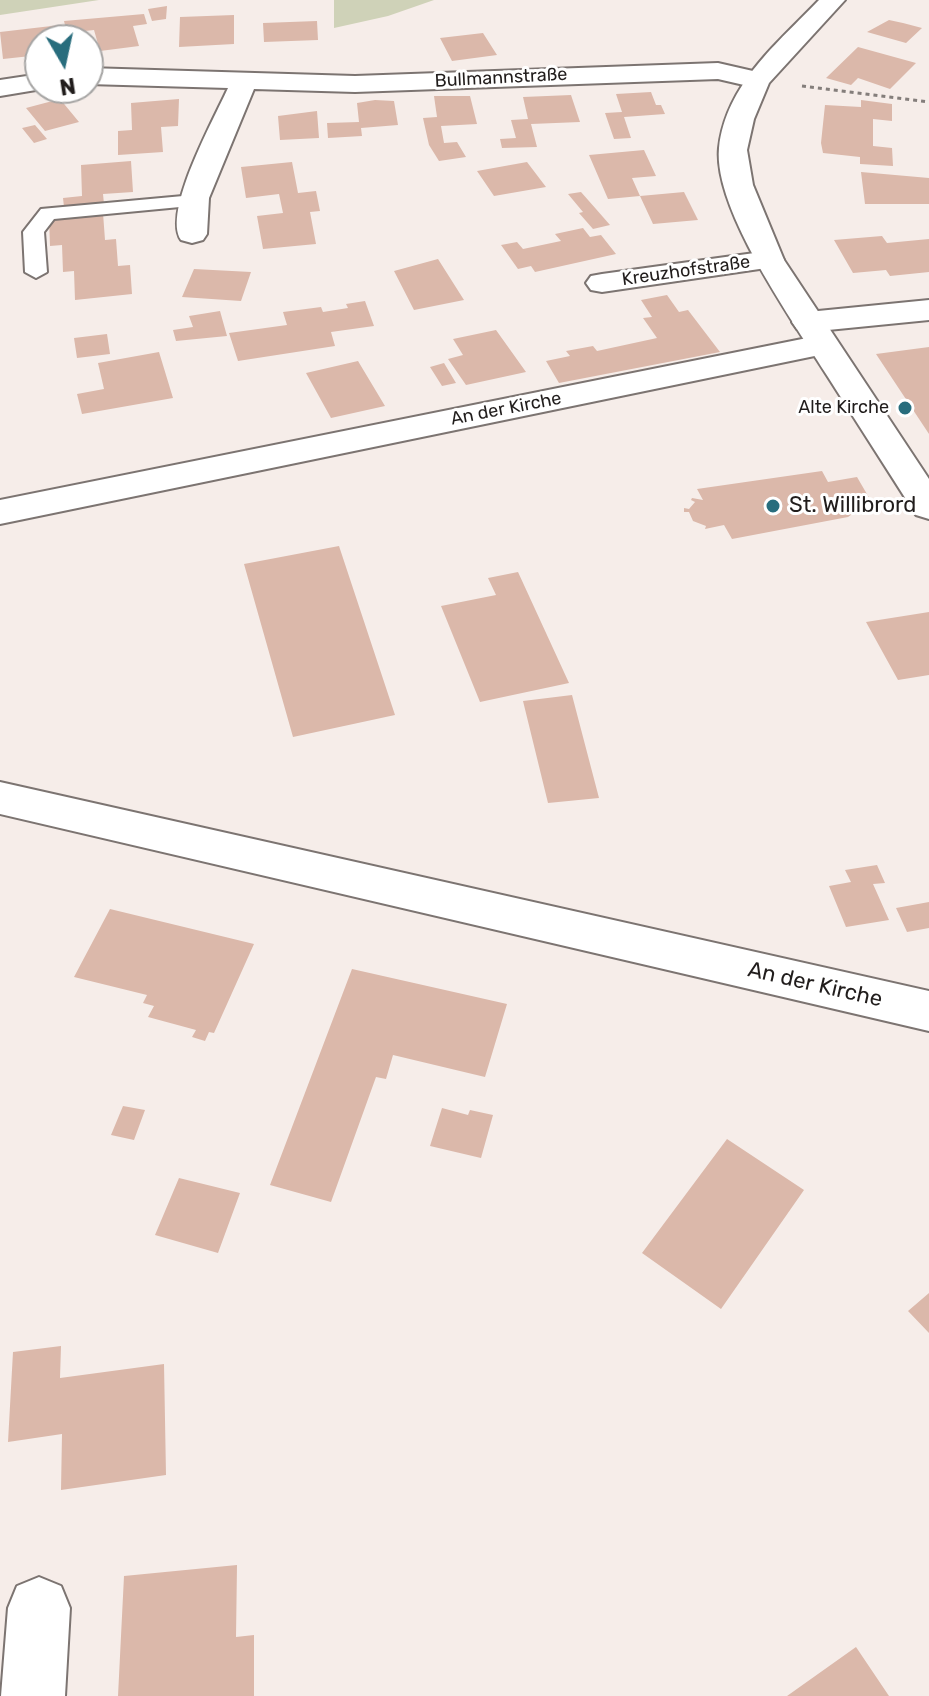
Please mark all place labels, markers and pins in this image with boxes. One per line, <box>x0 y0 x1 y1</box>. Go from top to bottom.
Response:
place label: Alte Kirche <box>798 397 889 419</box>
marker: Alte Kirche <box>896 399 914 417</box>
place label: St. Willibrord <box>789 493 916 519</box>
marker: St. Willibrord <box>764 497 782 515</box>

